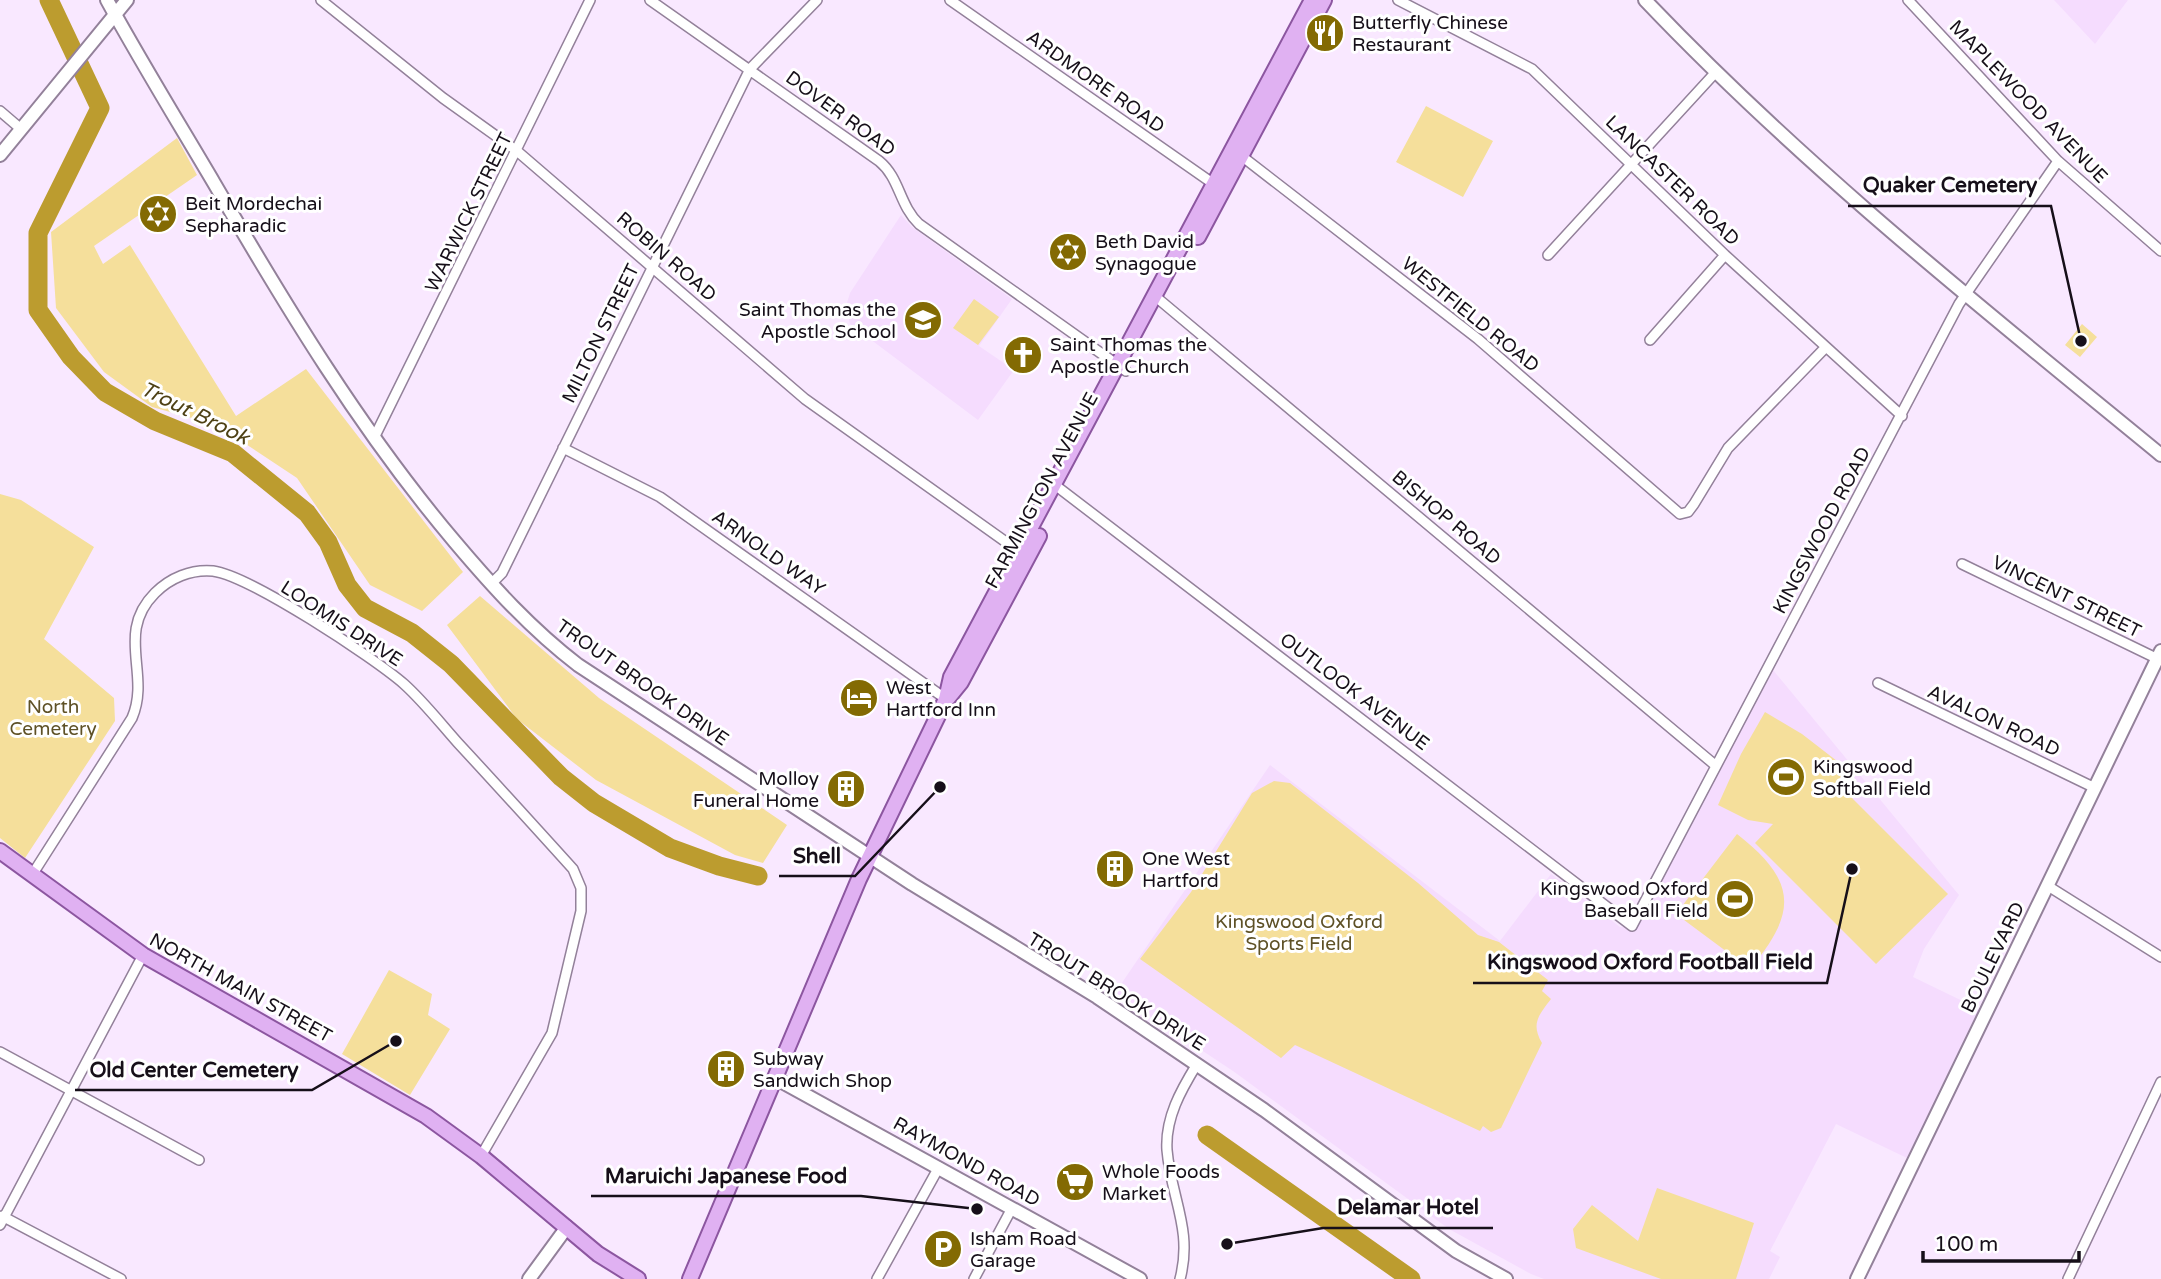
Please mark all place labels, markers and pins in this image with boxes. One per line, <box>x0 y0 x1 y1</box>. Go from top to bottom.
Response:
restaurant icon: Butterfly Chinese Restaurant <box>1304 12 1346 54</box>
place label: Butterfly Chinese Restaurant <box>1352 12 1508 56</box>
callout: Quaker Cemetery <box>1848 164 2051 206</box>
synagogue icon: Beit Mordechai Sepharadic <box>137 193 179 235</box>
place label: Beit Mordechai Sepharadic <box>185 193 322 237</box>
synagogue icon: Beth David Synagogue <box>1047 231 1089 273</box>
place label: Beth David Synagogue <box>1095 231 1196 275</box>
place label: Saint Thomas the Apostle School <box>739 299 896 343</box>
school or university icon: Saint Thomas the Apostle School <box>902 299 944 341</box>
church icon: Saint Thomas the Apostle Church <box>1002 334 1044 376</box>
place label: Saint Thomas the Apostle Church <box>1050 334 1207 378</box>
hotel icon: West Hartford Inn <box>838 677 880 719</box>
place label: West Hartford Inn <box>886 677 996 721</box>
sports icon: Kingswood Softball Field <box>1765 756 1807 798</box>
place label: Kingswood Softball Field <box>1813 756 1931 800</box>
place label: Molloy Funeral Home <box>693 768 819 812</box>
building icon: Molloy Funeral Home <box>825 768 867 810</box>
callout: Shell <box>779 834 855 876</box>
building icon: One West Hartford <box>1094 848 1136 890</box>
place label: One West Hartford <box>1142 848 1230 892</box>
place label: Kingswood Oxford Baseball Field <box>1540 878 1708 922</box>
sports icon: Kingswood Oxford Baseball Field <box>1714 878 1756 920</box>
callout: Kingswood Oxford Football Field <box>1473 941 1827 983</box>
callout: Old Center Cemetery <box>75 1048 312 1090</box>
building icon: Subway Sandwich Shop <box>705 1048 747 1090</box>
place label: Subway Sandwich Shop <box>753 1048 892 1092</box>
callout: Maruichi Japanese Food <box>591 1154 861 1196</box>
supermarket icon: Whole Foods Market <box>1054 1161 1096 1203</box>
place label: Whole Foods Market <box>1102 1161 1220 1205</box>
callout: Delamar Hotel <box>1323 1186 1493 1228</box>
parking icon: Isham Road Garage <box>922 1228 964 1270</box>
place label: Isham Road Garage <box>970 1228 1077 1272</box>

